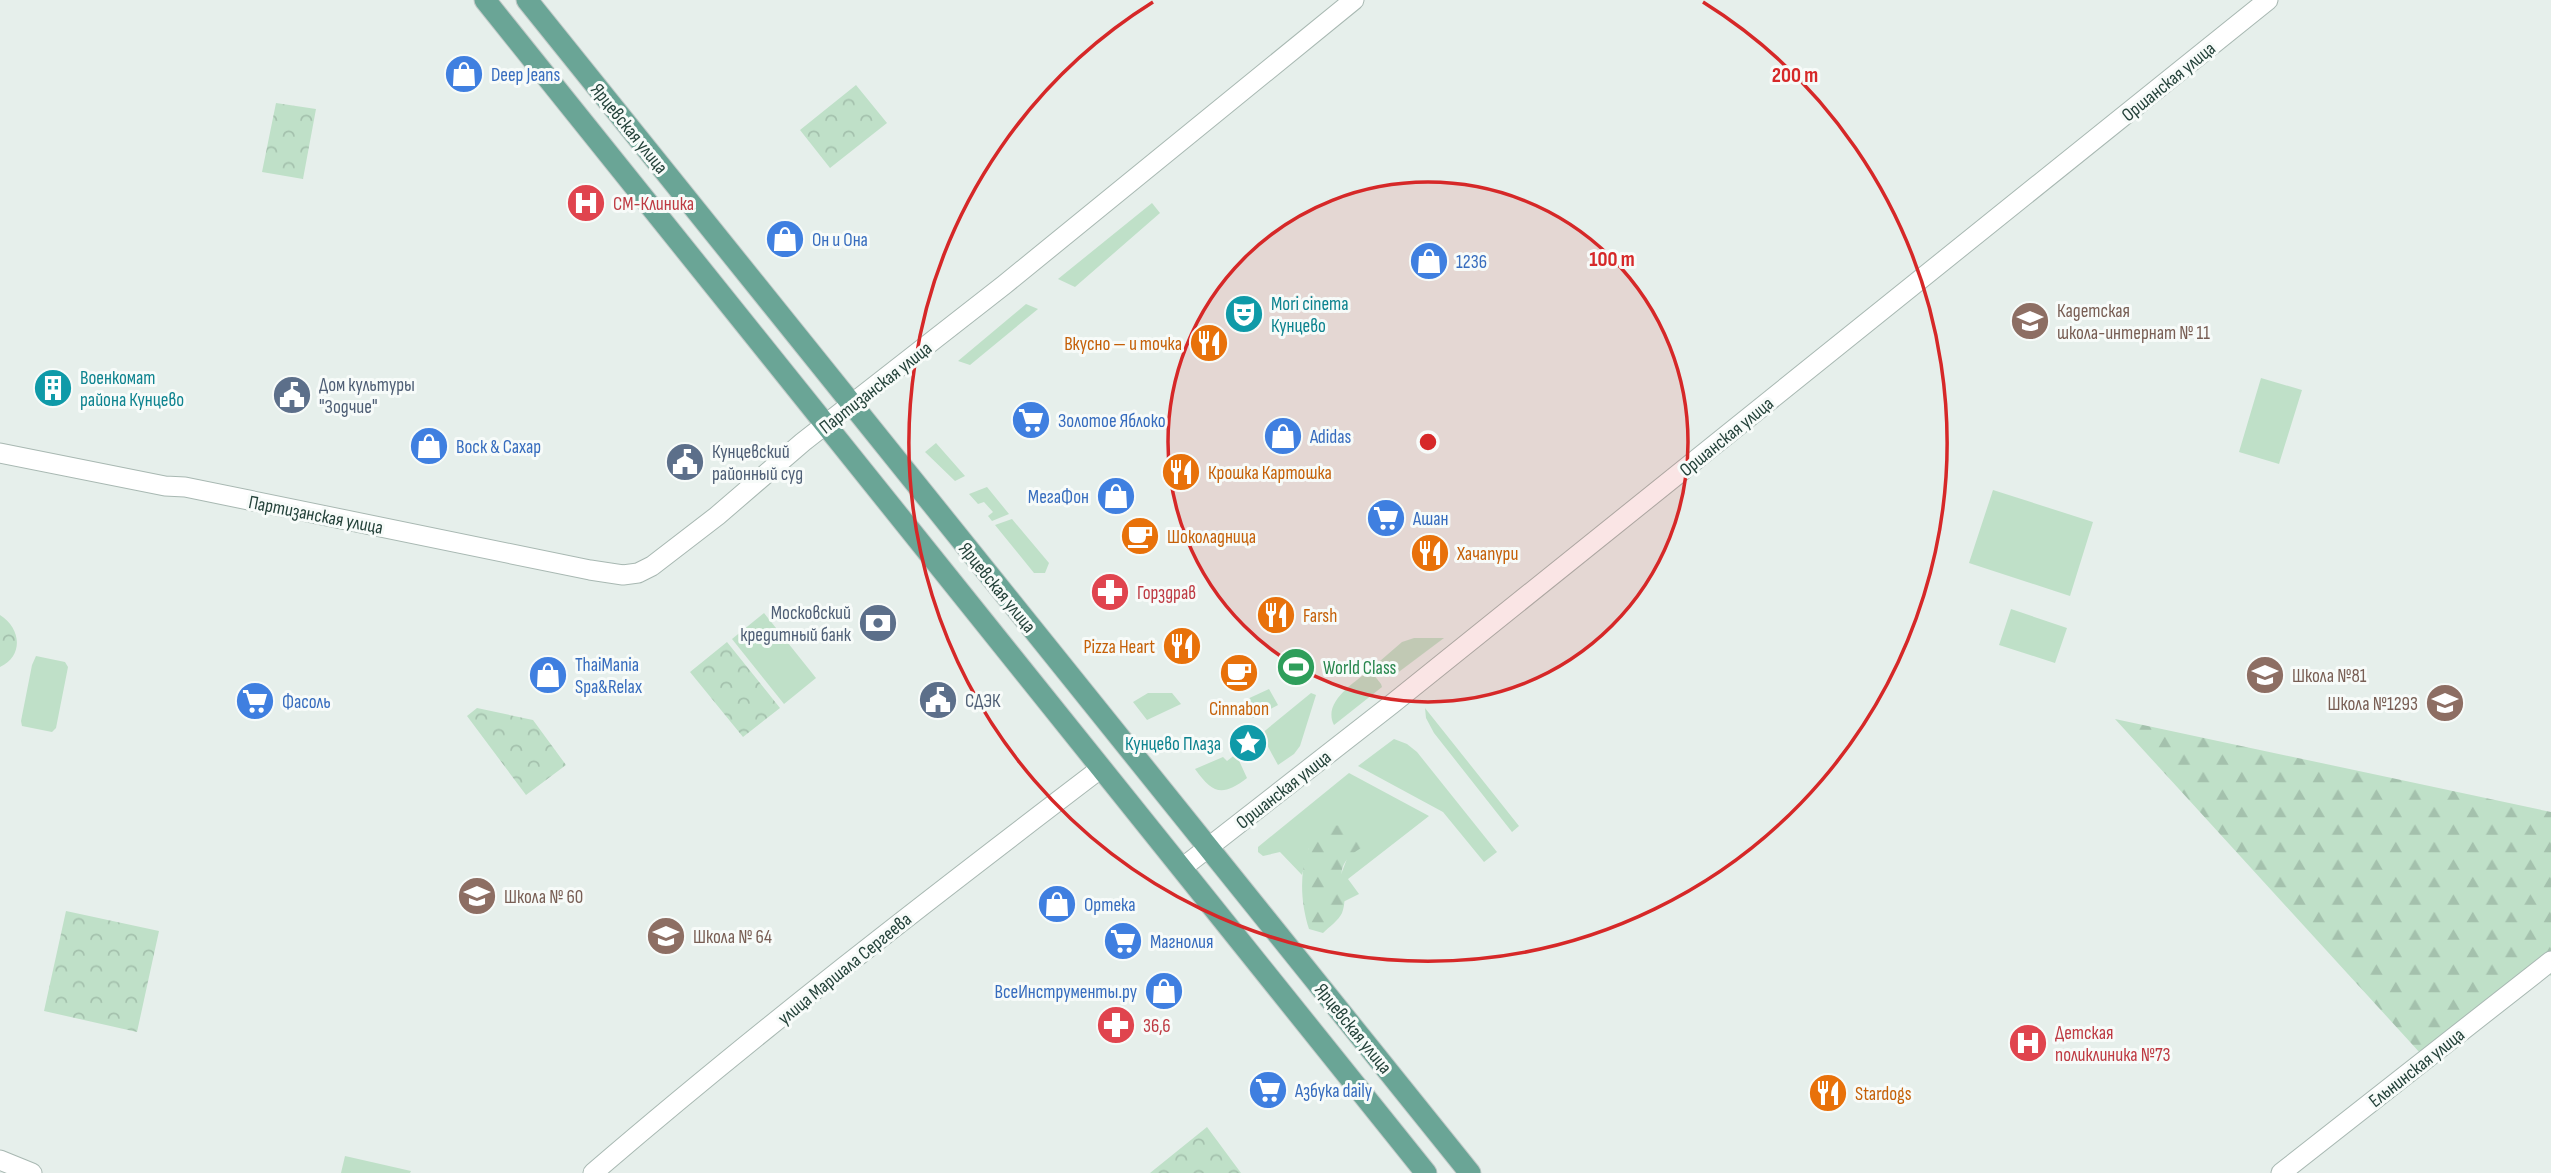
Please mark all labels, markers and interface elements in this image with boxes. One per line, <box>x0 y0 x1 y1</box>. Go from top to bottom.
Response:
street label: Оршанская улица <box>2117 37 2221 127</box>
shop icon: Deep Jeans <box>443 53 485 95</box>
text: 200 m <box>1772 63 1818 88</box>
place label: Deep Jeans <box>491 64 560 87</box>
street label: Ярцевская улица <box>585 79 672 179</box>
hospital icon: СМ-Клиника <box>565 182 607 224</box>
place label: СМ-Клиника <box>613 193 694 216</box>
shop icon: Он и Она <box>764 218 806 260</box>
place label: Он и Она <box>812 229 868 252</box>
shop icon: 1236 <box>1408 240 1450 282</box>
text: 100 m <box>1589 247 1635 272</box>
place label: 1236 <box>1456 251 1487 274</box>
theatre icon: Mori cinema Кунцево <box>1223 293 1265 335</box>
place label: Mori cinema Кунцево <box>1271 293 1349 338</box>
school or university icon: Кадетская школа-интернат № 11 <box>2009 300 2051 342</box>
place label: Кадетская школа-интернат № 11 <box>2057 300 2210 345</box>
restaurant icon: Вкусно — и точка <box>1188 322 1230 364</box>
place label: Вкусно — и точка <box>1064 333 1182 356</box>
street label: Партизанская улица <box>815 337 937 439</box>
building icon: Военкомат района Кунцево <box>32 367 74 409</box>
place label: Военкомат района Кунцево <box>80 367 184 412</box>
public building icon: Дом культуры "Зодчие" <box>271 374 313 416</box>
place label: Дом культуры "Зодчие" <box>319 374 415 419</box>
street label: Оршанская улица <box>1675 392 1779 482</box>
supermarket icon: Золотое Яблоко <box>1010 399 1052 441</box>
place label: Золотое Яблоко <box>1058 410 1166 433</box>
shop icon: Adidas <box>1262 415 1304 457</box>
shop icon: Воск & Сахар <box>408 425 450 467</box>
place label: Adidas <box>1309 426 1352 449</box>
centre of rings <box>1416 430 1440 454</box>
place label: Воск & Сахар <box>456 436 541 459</box>
public building icon: Кунцевский районный суд <box>664 441 706 483</box>
place label: Кунцевский районный суд <box>712 441 803 486</box>
restaurant icon: Крошка Картошка <box>1160 451 1202 493</box>
place label: Крошка Картошка <box>1208 462 1332 485</box>
shop icon: МегаФон <box>1095 475 1137 517</box>
place label: МегаФон <box>1028 486 1089 509</box>
street label: Партизанская улица <box>247 491 385 540</box>
supermarket icon: Ашан <box>1365 497 1407 539</box>
place label: Ашан <box>1412 508 1448 531</box>
cafe icon: Шоколадница <box>1119 515 1161 557</box>
place label: Шоколадница <box>1167 526 1256 549</box>
restaurant icon: Хачапури <box>1409 532 1451 574</box>
street label: Ярцевская улица <box>953 538 1040 638</box>
place label: Хачапури <box>1456 543 1518 566</box>
pharmacy icon: Горздрав <box>1089 571 1131 613</box>
place label: Горздрав <box>1137 582 1196 605</box>
restaurant icon: Farsh <box>1255 594 1297 636</box>
place label: Московский кредитный банк <box>740 602 852 647</box>
bank icon: Московский кредитный банк <box>857 602 899 644</box>
place label: Farsh <box>1303 605 1337 628</box>
restaurant icon: Pizza Heart <box>1161 625 1203 667</box>
place label: Pizza Heart <box>1083 636 1155 659</box>
sports icon: World Class <box>1275 646 1317 688</box>
cafe icon: Cinnabon <box>1218 652 1260 694</box>
shop icon: ThaiMania Spa&Relax <box>527 654 569 696</box>
place label: ThaiMania Spa&Relax <box>575 654 642 699</box>
school or university icon: Школа №81 <box>2244 654 2286 696</box>
place label: World Class <box>1323 657 1397 680</box>
place label: Школа №81 <box>2292 665 2367 688</box>
public building icon: СДЭК <box>917 679 959 721</box>
supermarket icon: Фасоль <box>234 680 276 722</box>
school or university icon: Школа №1293 <box>2424 682 2466 724</box>
place label: СДЭК <box>965 690 1001 713</box>
place label: Фасоль <box>282 691 331 714</box>
place label: Школа №1293 <box>2328 693 2418 716</box>
place label: Cinnabon <box>1209 698 1269 721</box>
place icon: Кунцево Плаза <box>1227 722 1269 764</box>
place label: Кунцево Плаза <box>1125 733 1221 756</box>
street label: Оршанская улица <box>1232 746 1336 834</box>
school or university icon: Школа № 60 <box>456 875 498 917</box>
shop icon: Ортека <box>1036 883 1078 925</box>
place label: Школа № 60 <box>504 886 583 909</box>
place label: Ортека <box>1084 894 1135 917</box>
street label: улица Маршала Сергеева <box>773 908 916 1030</box>
school or university icon: Школа № 64 <box>645 915 687 957</box>
supermarket icon: Магнолия <box>1102 920 1144 962</box>
place label: Школа № 64 <box>693 926 772 949</box>
place label: Магнолия <box>1150 931 1213 954</box>
shop icon: ВсеИнструменты.ру <box>1143 970 1185 1012</box>
street label: Ярцевская улица <box>1309 979 1396 1079</box>
place label: ВсеИнструменты.ру <box>995 981 1138 1004</box>
pharmacy icon: 36,6 <box>1095 1004 1137 1046</box>
place label: 36,6 <box>1143 1015 1171 1038</box>
hospital icon: Детская поликлиника №73 <box>2007 1022 2049 1064</box>
place label: Детская поликлиника №73 <box>2055 1022 2171 1067</box>
street label: Ельнинская улица <box>2364 1024 2469 1113</box>
supermarket icon: Азбука daily <box>1247 1069 1289 1111</box>
restaurant icon: Stardogs <box>1807 1072 1849 1114</box>
place label: Азбука daily <box>1294 1080 1373 1103</box>
place label: Stardogs <box>1855 1083 1912 1106</box>

